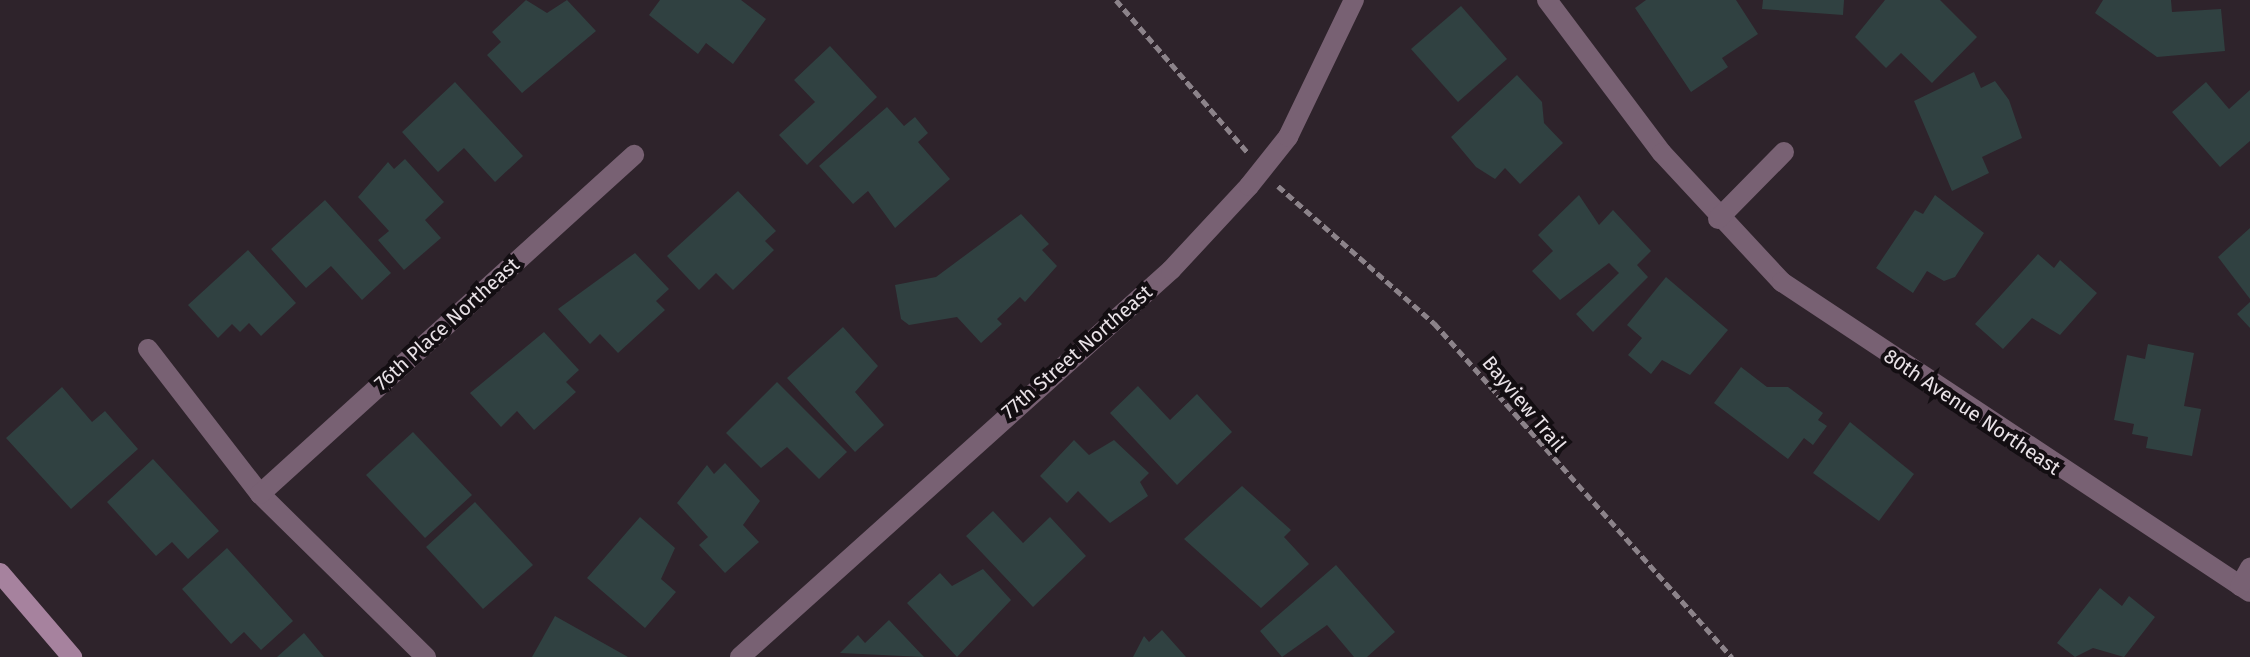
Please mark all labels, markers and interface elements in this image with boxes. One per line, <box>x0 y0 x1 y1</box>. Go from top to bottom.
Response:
street label: 76th Place Northeast <box>370 253 524 395</box>
street label: 77th Street Northeast <box>997 280 1157 424</box>
street label: 80th Avenue Northeast <box>1879 344 2065 480</box>
street label: Bayview Trail <box>1477 351 1571 457</box>

